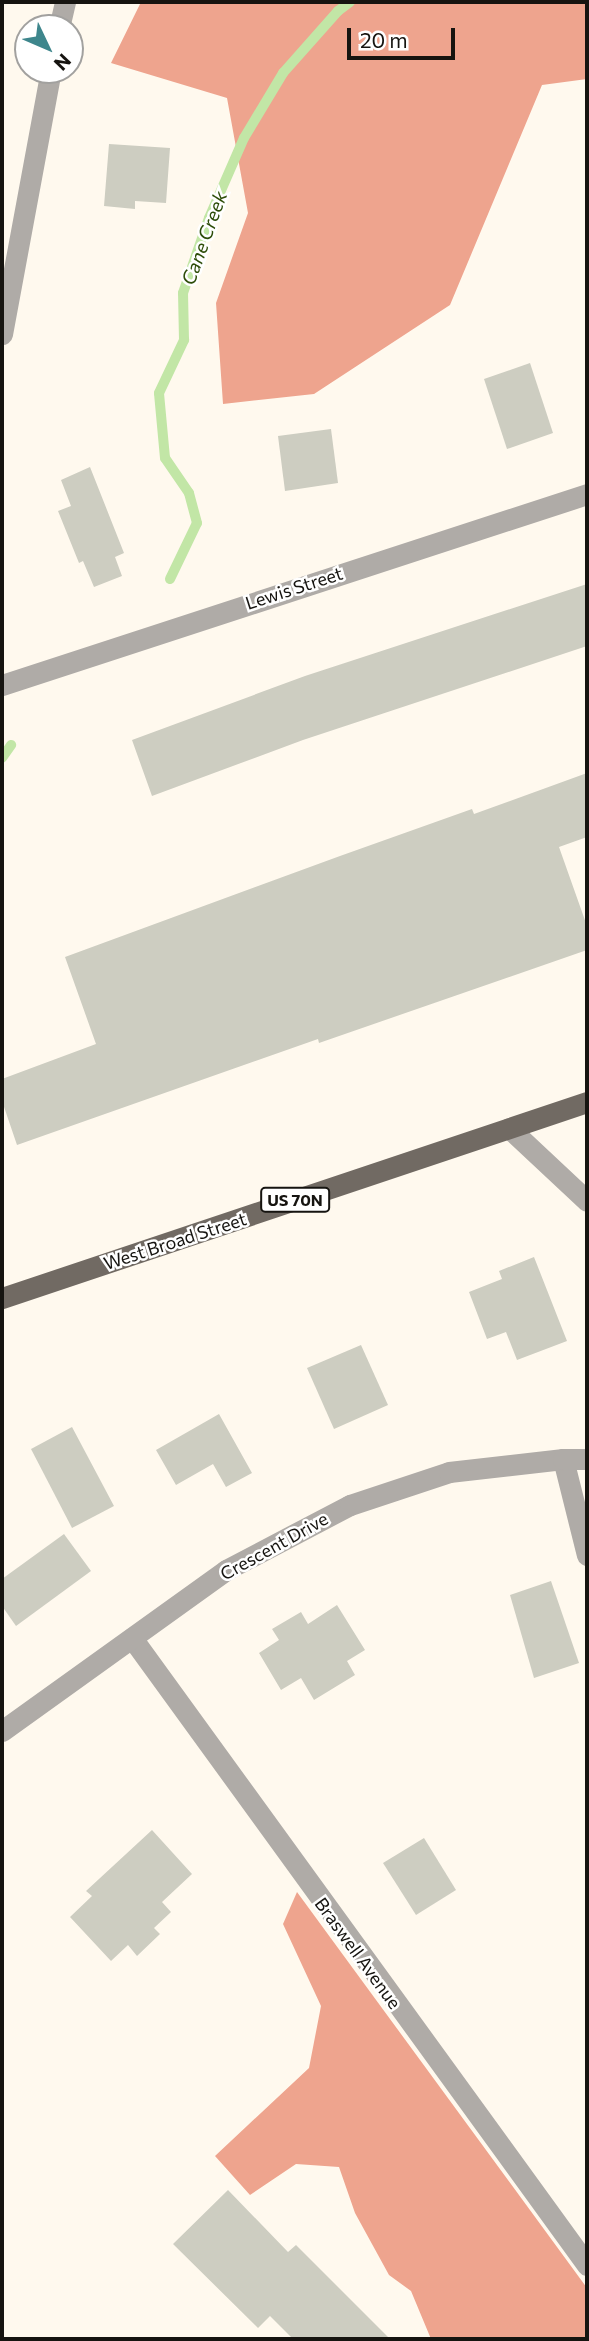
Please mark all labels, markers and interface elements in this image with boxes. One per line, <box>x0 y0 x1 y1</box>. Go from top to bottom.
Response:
north arrow <box>14 14 84 84</box>
scale bar <box>351 14 460 58</box>
text: 20 m <box>360 27 408 52</box>
text: N <box>50 49 76 76</box>
water label: Cane Creek <box>177 188 231 288</box>
street label: Lewis Street <box>243 562 345 614</box>
road number: US 70N <box>260 1188 330 1212</box>
street label: West Broad Street <box>101 1208 249 1274</box>
street label: Crescent Drive <box>216 1507 332 1585</box>
street label: Braswell Avenue <box>310 1893 406 2013</box>

